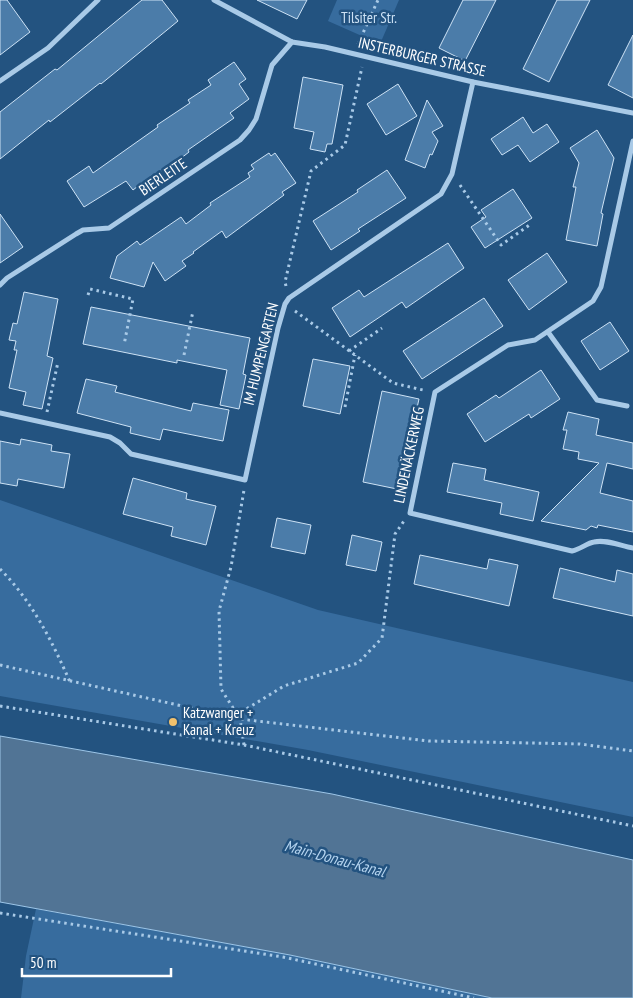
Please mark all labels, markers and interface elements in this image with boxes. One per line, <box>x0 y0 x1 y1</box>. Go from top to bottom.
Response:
park label: Tilsiter Str. <box>341 8 397 27</box>
street label: INSTERBURGER STRASSE <box>356 33 488 80</box>
street label: BIERLEITE <box>135 154 190 199</box>
street label: IM HUMPENGARTEN <box>239 301 282 407</box>
street label: LINDENÄCKERWEG <box>389 405 428 505</box>
place label: Katzwanger + Kanal + Kreuz <box>183 703 254 739</box>
marker: Katzwanger + Kanal + Kreuz <box>167 716 179 728</box>
water label: Main-Donau-Kanal <box>283 835 389 881</box>
scale bar <box>22 946 171 978</box>
text: 50 m <box>30 953 56 972</box>

